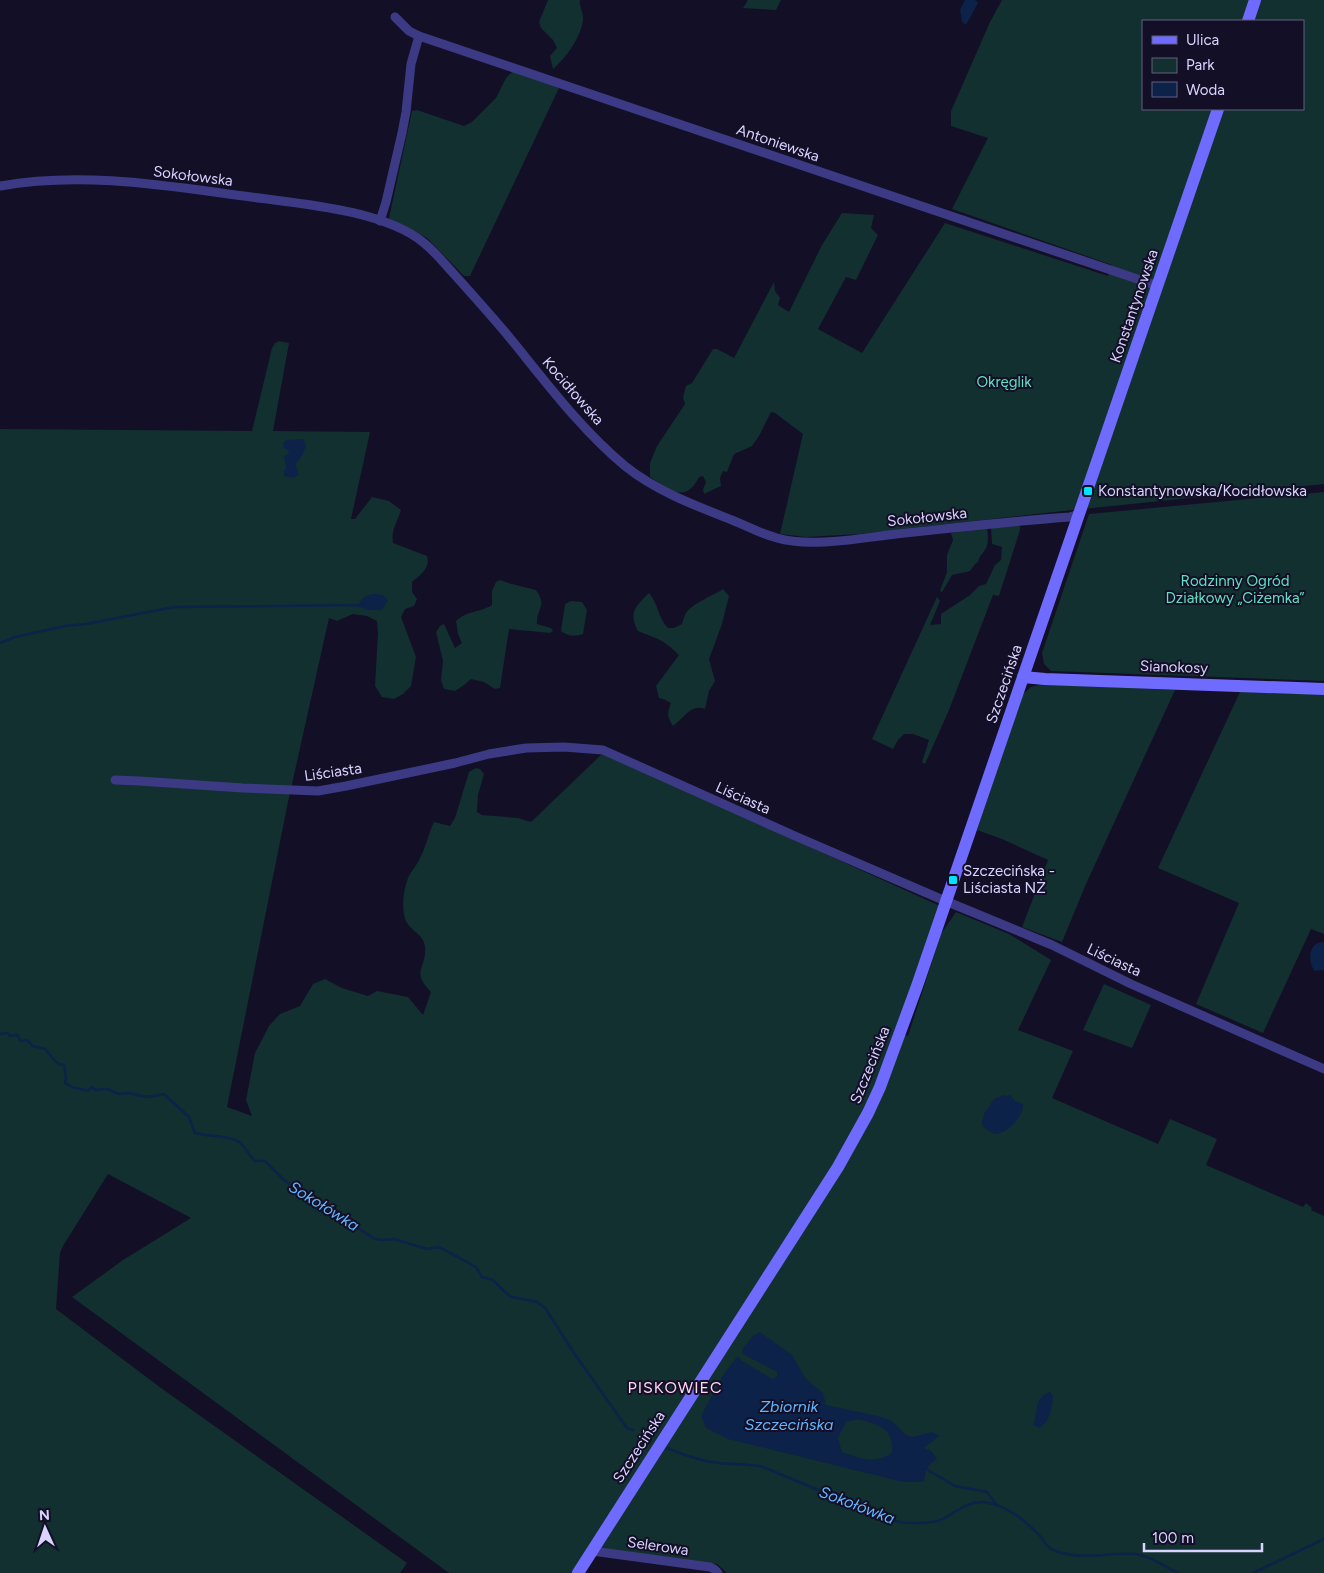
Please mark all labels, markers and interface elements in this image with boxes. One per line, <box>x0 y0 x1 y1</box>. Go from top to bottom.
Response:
legend <box>1142 20 1304 110</box>
text: Ulica <box>1186 31 1219 49</box>
text: Park <box>1186 56 1215 74</box>
text: Woda <box>1186 81 1225 99</box>
street label: Antoniewska <box>734 120 822 166</box>
street label: Sokołowska <box>152 162 234 190</box>
street label: Konstantynowska <box>1106 247 1162 365</box>
street label: Kocidłowska <box>539 353 607 429</box>
park label: Okręglik <box>976 373 1032 391</box>
place label: Konstantynowska/Kocidłowska <box>1098 482 1307 500</box>
marker: Konstantynowska/Kocidłowska <box>1082 485 1094 497</box>
street label: Sokołowska <box>886 504 968 530</box>
park label: Rodzinny Ogród Działkowy „Ciżemka” <box>1165 572 1305 607</box>
street label: Szczecińska <box>982 642 1026 726</box>
street label: Sianokosy <box>1140 657 1208 677</box>
street label: Liściasta <box>303 759 363 785</box>
street label: Liściasta <box>713 778 773 818</box>
place label: Szczecińska - Liściasta NŻ <box>963 862 1055 897</box>
marker: Szczecińska - Liściasta NŻ <box>947 874 959 886</box>
street label: Liściasta <box>1084 940 1144 980</box>
street label: Szczecińska <box>846 1024 894 1106</box>
water label: Sokołówka <box>285 1177 363 1235</box>
district label: PISKOWIEC <box>627 1378 723 1397</box>
water label: Zbiornik Szczecińska <box>745 1397 833 1434</box>
street label: Szczecińska <box>609 1408 669 1486</box>
water label: Sokołówka <box>817 1482 897 1528</box>
north arrow <box>20 1503 70 1553</box>
text: N <box>38 1507 50 1524</box>
scale bar <box>1144 1520 1262 1552</box>
text: 100 m <box>1152 1529 1194 1547</box>
street label: Selerowa <box>626 1533 690 1559</box>

